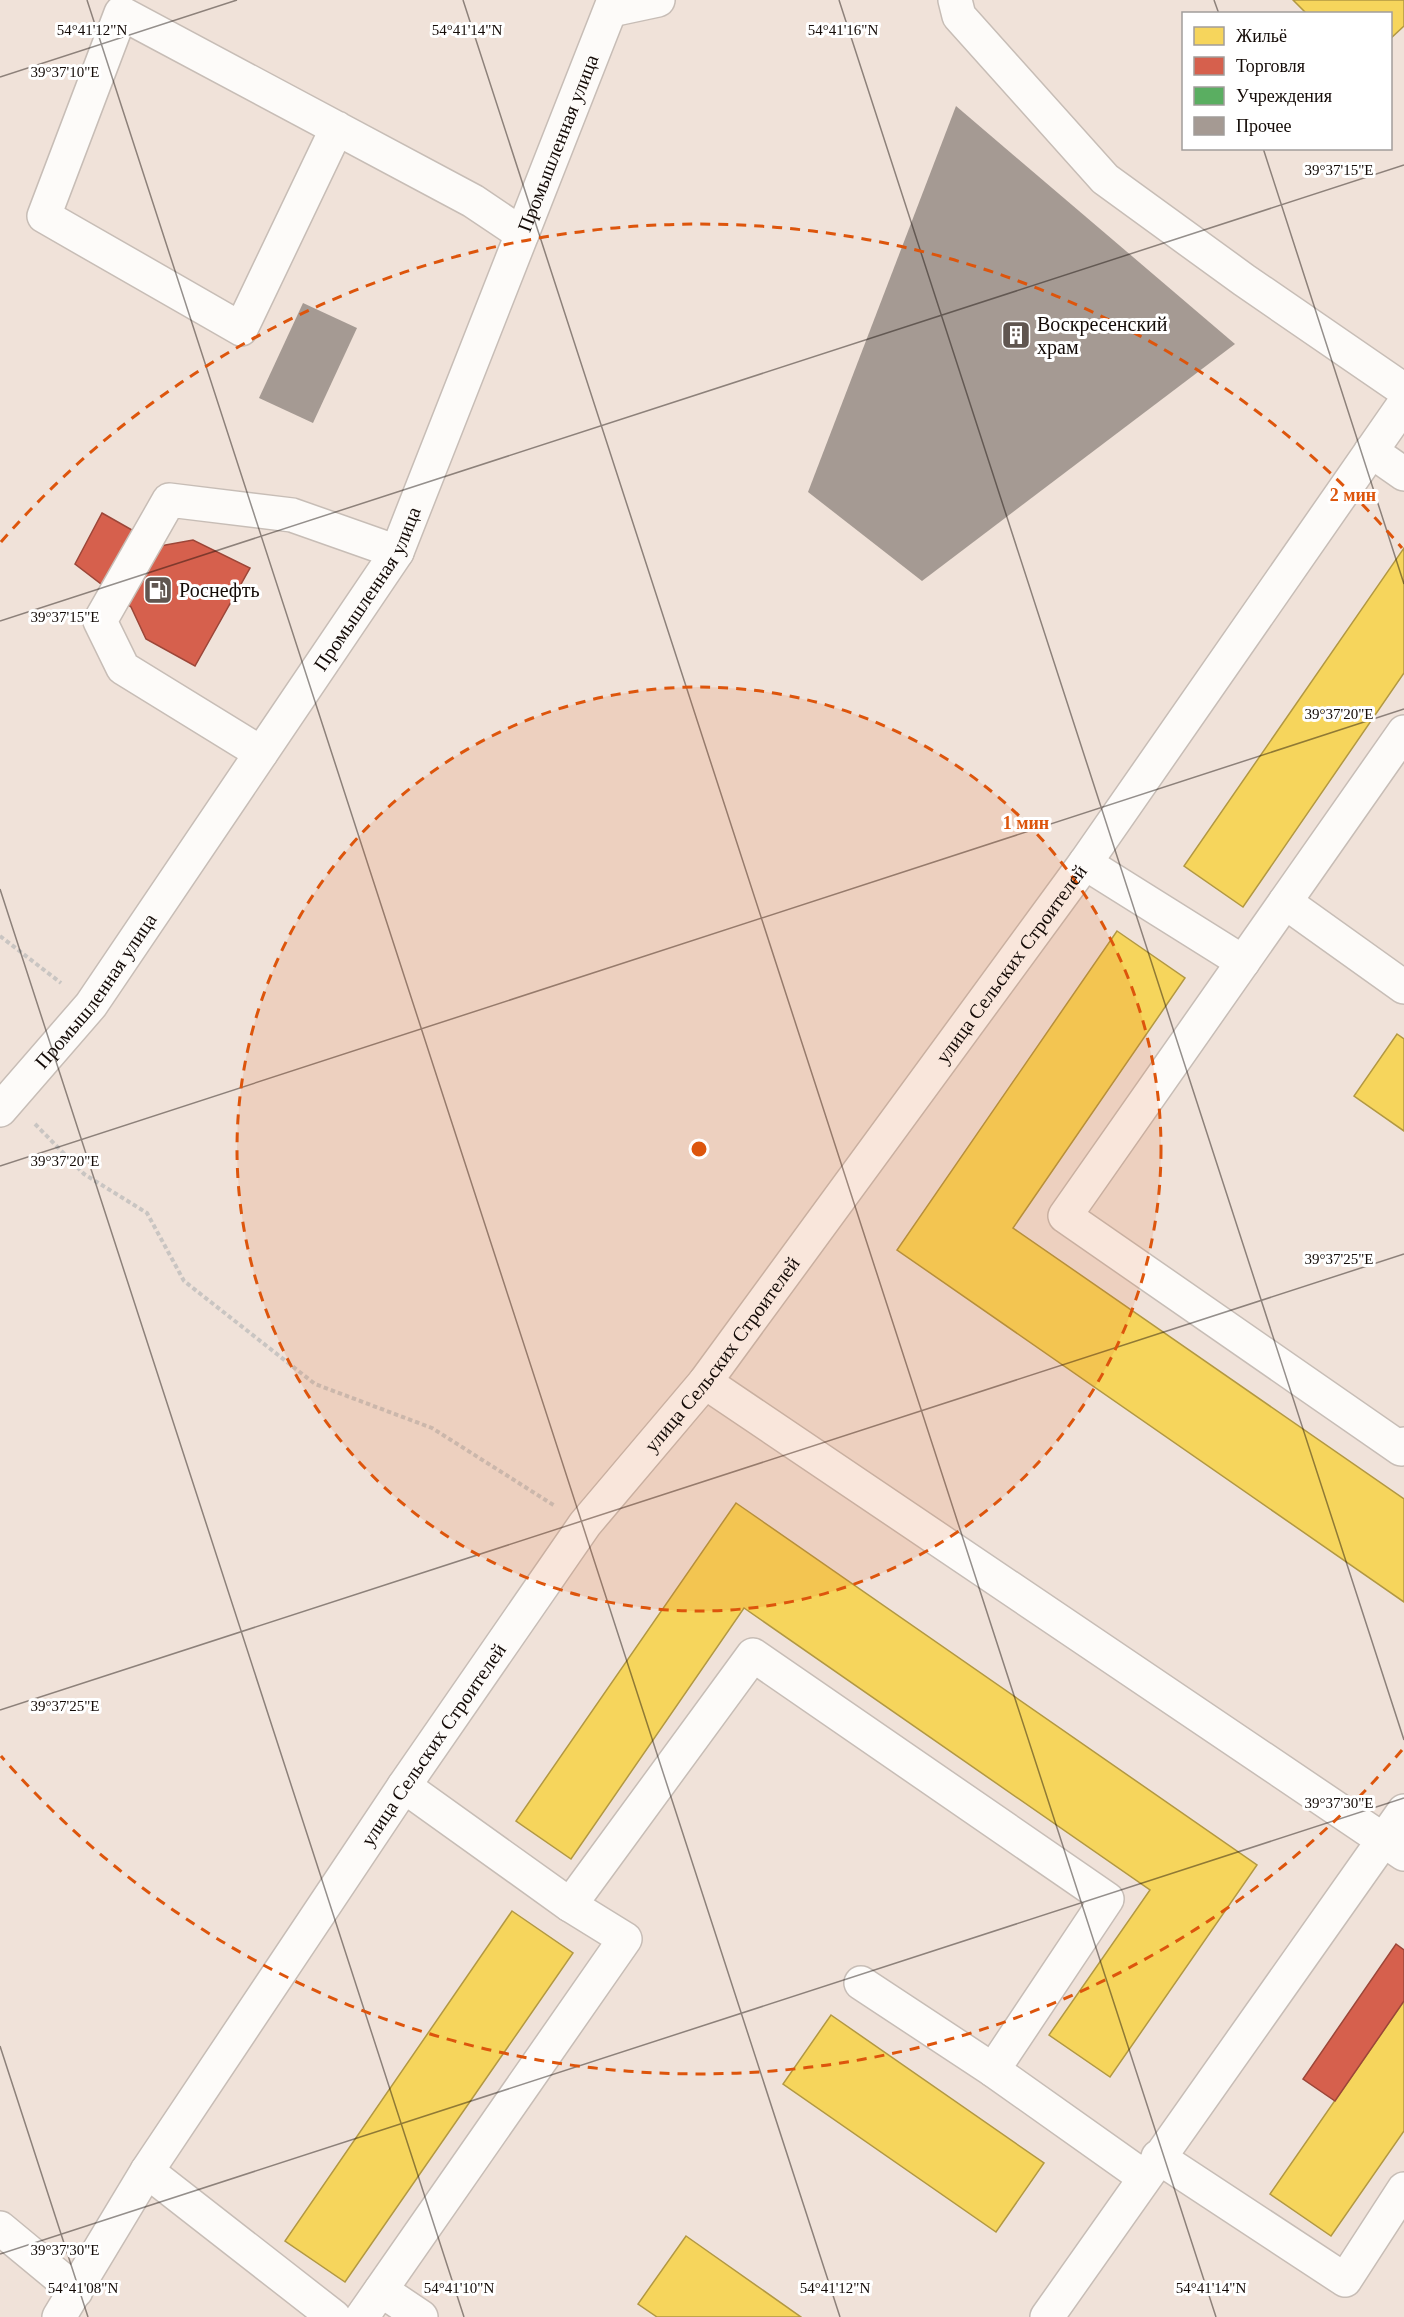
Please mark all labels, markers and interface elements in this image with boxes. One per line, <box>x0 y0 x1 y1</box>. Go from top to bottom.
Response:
legend <box>1182 12 1392 150</box>
text: 54°41'12"N <box>57 22 127 38</box>
text: 54°41'14"N <box>432 22 502 38</box>
text: 54°41'16"N <box>808 22 878 38</box>
text: Жильё <box>1236 26 1287 46</box>
street label: Промышленная улица <box>513 51 602 235</box>
text: Торговля <box>1236 56 1305 76</box>
text: 39°37'10"E <box>31 64 100 80</box>
text: Учреждения <box>1236 86 1332 106</box>
text: Прочее <box>1236 116 1292 136</box>
text: 39°37'15"E <box>1305 162 1374 178</box>
place label: Воскресенский храм <box>1037 313 1168 359</box>
building icon: Воскресенский храм <box>1000 319 1032 351</box>
text: 2 мин <box>1330 485 1376 505</box>
street label: Промышленная улица <box>309 504 425 675</box>
fuel station icon: Роснефть <box>142 574 174 606</box>
place label: Роснефть <box>179 579 260 602</box>
text: 39°37'15"E <box>31 609 100 625</box>
text: 39°37'20"E <box>1305 706 1374 722</box>
text: 1 мин <box>1003 813 1049 833</box>
street label: улица Сельских Строителей <box>931 860 1091 1068</box>
street label: Промышленная улица <box>30 909 161 1073</box>
centre of rings <box>689 1139 709 1159</box>
text: 39°37'20"E <box>31 1153 100 1169</box>
text: 39°37'25"E <box>1305 1251 1374 1267</box>
street label: улица Сельских Строителей <box>640 1252 804 1457</box>
street label: улица Сельских Строителей <box>356 1639 510 1850</box>
text: 39°37'25"E <box>31 1698 100 1714</box>
text: 39°37'30"E <box>1305 1795 1374 1811</box>
text: 39°37'30"E <box>31 2242 100 2258</box>
text: 54°41'08"N <box>48 2280 118 2296</box>
text: 54°41'10"N <box>424 2280 494 2296</box>
text: 54°41'12"N <box>800 2280 870 2296</box>
text: 54°41'14"N <box>1176 2280 1246 2296</box>

